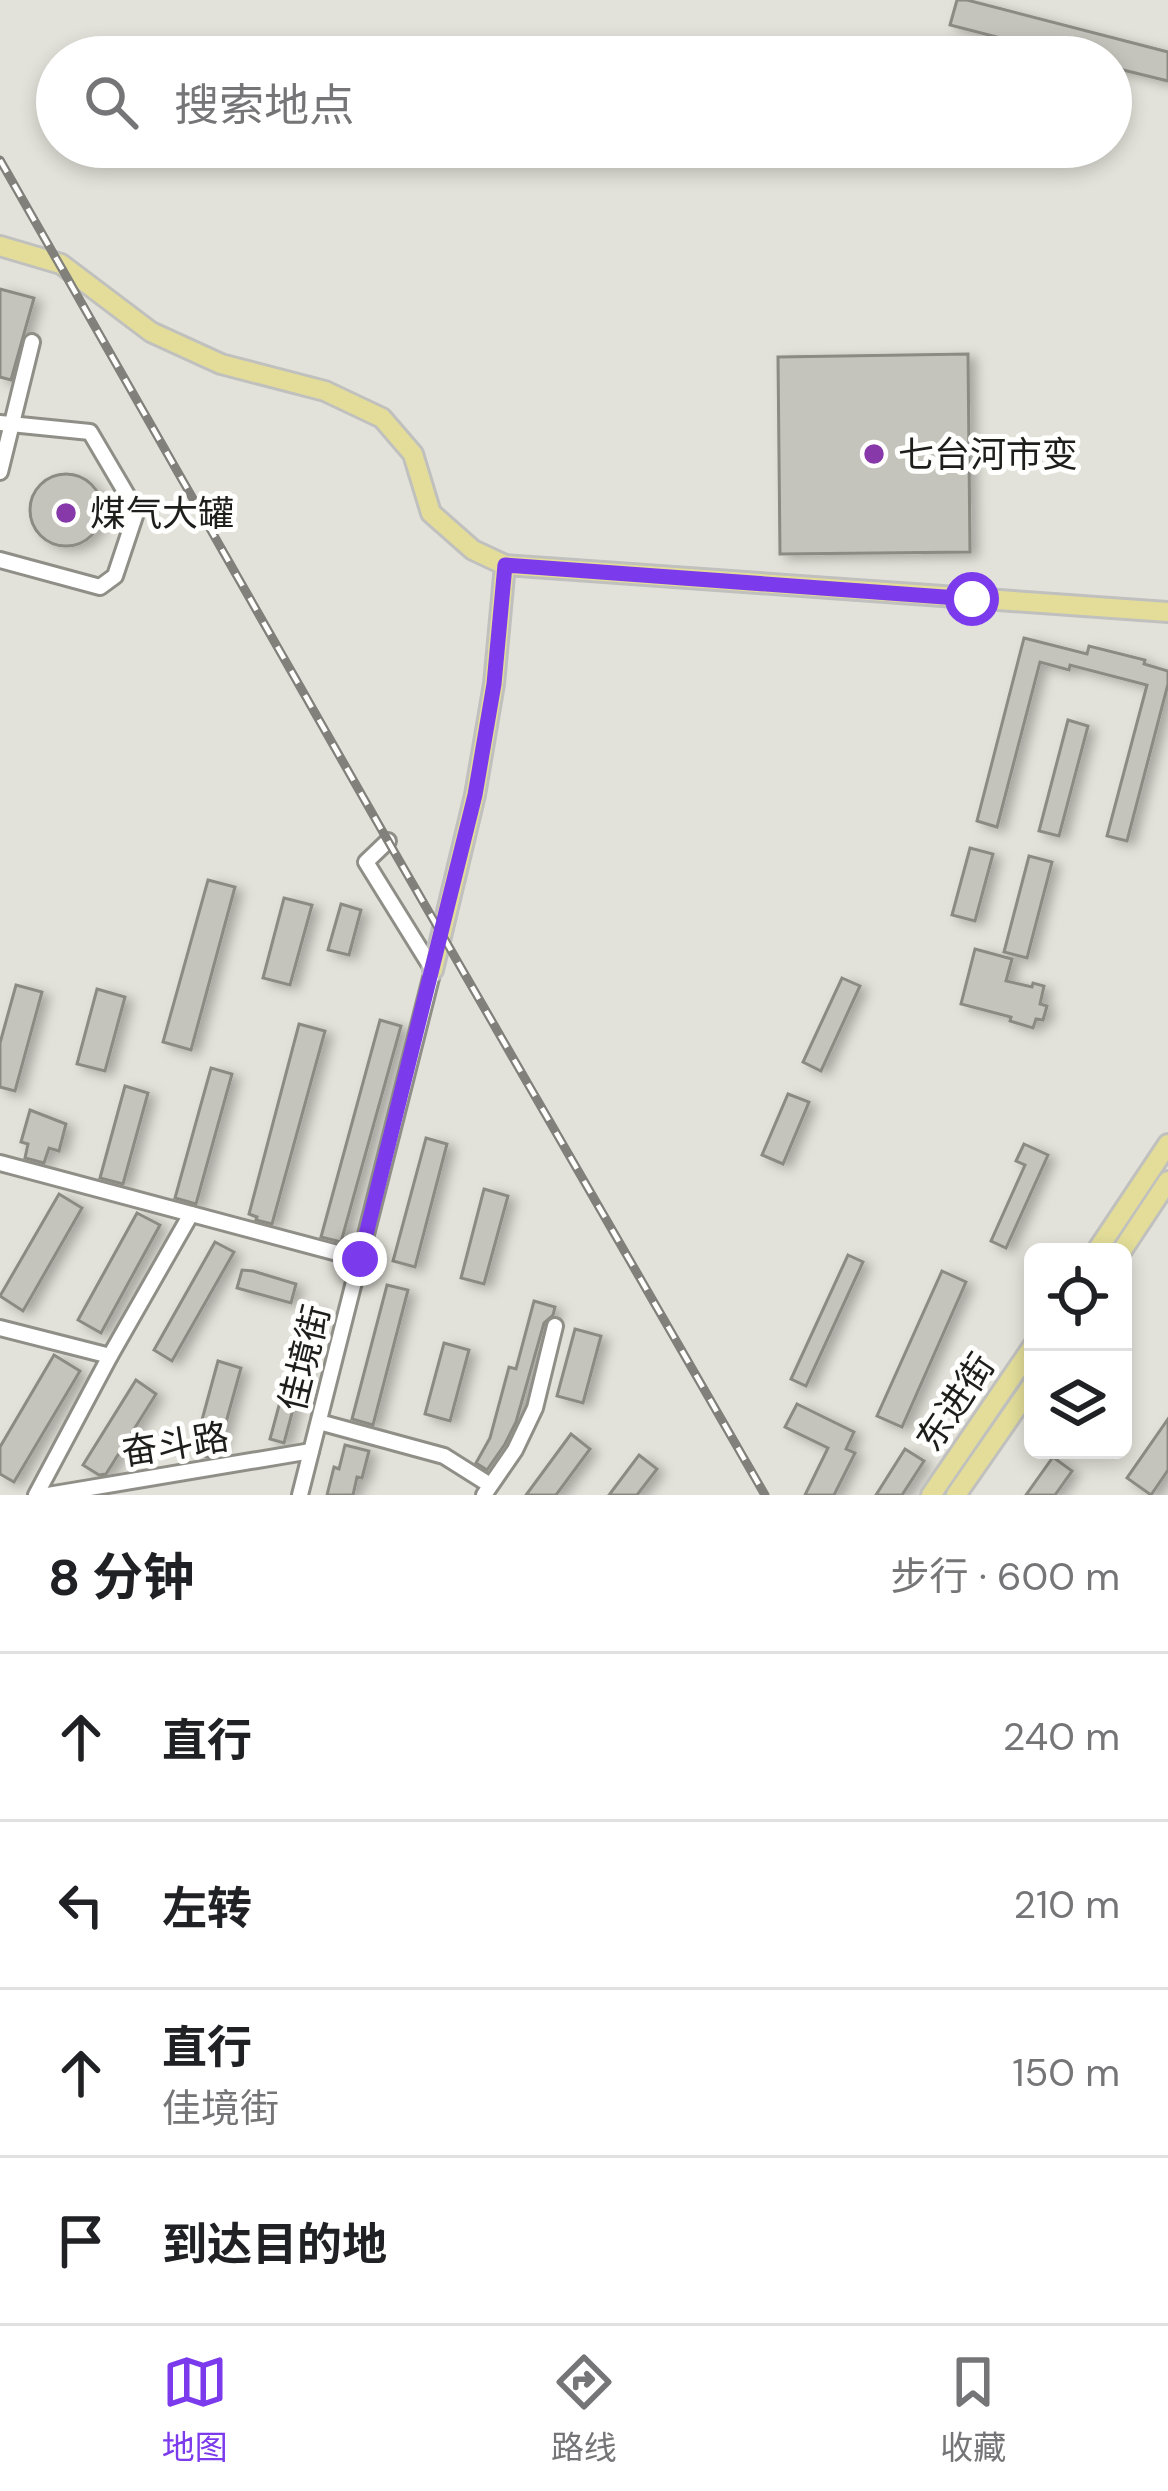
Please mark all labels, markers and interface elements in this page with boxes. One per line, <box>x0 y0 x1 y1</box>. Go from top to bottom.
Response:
search box <box>36 36 1132 168</box>
icon: search <box>78 69 144 135</box>
text: 搜索地点 <box>174 76 354 135</box>
place label: 七台河市变 <box>898 431 1078 478</box>
marker: 七台河市变 <box>861 441 887 467</box>
place label: 煤气大罐 <box>90 490 234 537</box>
marker: 煤气大罐 <box>53 500 79 526</box>
route start <box>945 572 999 626</box>
route end <box>333 1232 387 1286</box>
map controls <box>1024 1243 1132 1459</box>
button: locate <box>1024 1243 1132 1351</box>
street label: 佳境街 <box>269 1300 340 1416</box>
street label: 东进街 <box>906 1344 1005 1460</box>
button: layers <box>1024 1351 1132 1459</box>
street label: 奋斗路 <box>118 1413 232 1476</box>
text: 8 分钟 <box>48 1544 194 1611</box>
text: 步行 · 600 m <box>891 1551 1120 1602</box>
icon: ahead <box>48 1704 114 1770</box>
text: 直行 <box>162 1711 252 1770</box>
text: 240 m <box>1003 1711 1120 1762</box>
icon: left <box>48 1872 114 1938</box>
text: 左转 <box>162 1879 252 1938</box>
text: 210 m <box>1014 1879 1120 1930</box>
text: 直行 <box>162 2018 252 2077</box>
icon: ahead <box>48 2040 114 2106</box>
text: 150 m <box>1012 2047 1120 2098</box>
text: 佳境街 <box>162 2083 279 2134</box>
icon: arrive <box>48 2208 114 2274</box>
text: 到达目的地 <box>162 2215 387 2274</box>
tab: 地图 <box>162 2349 228 2469</box>
tab: 路线 <box>551 2349 617 2469</box>
tab: 收藏 <box>940 2349 1006 2469</box>

